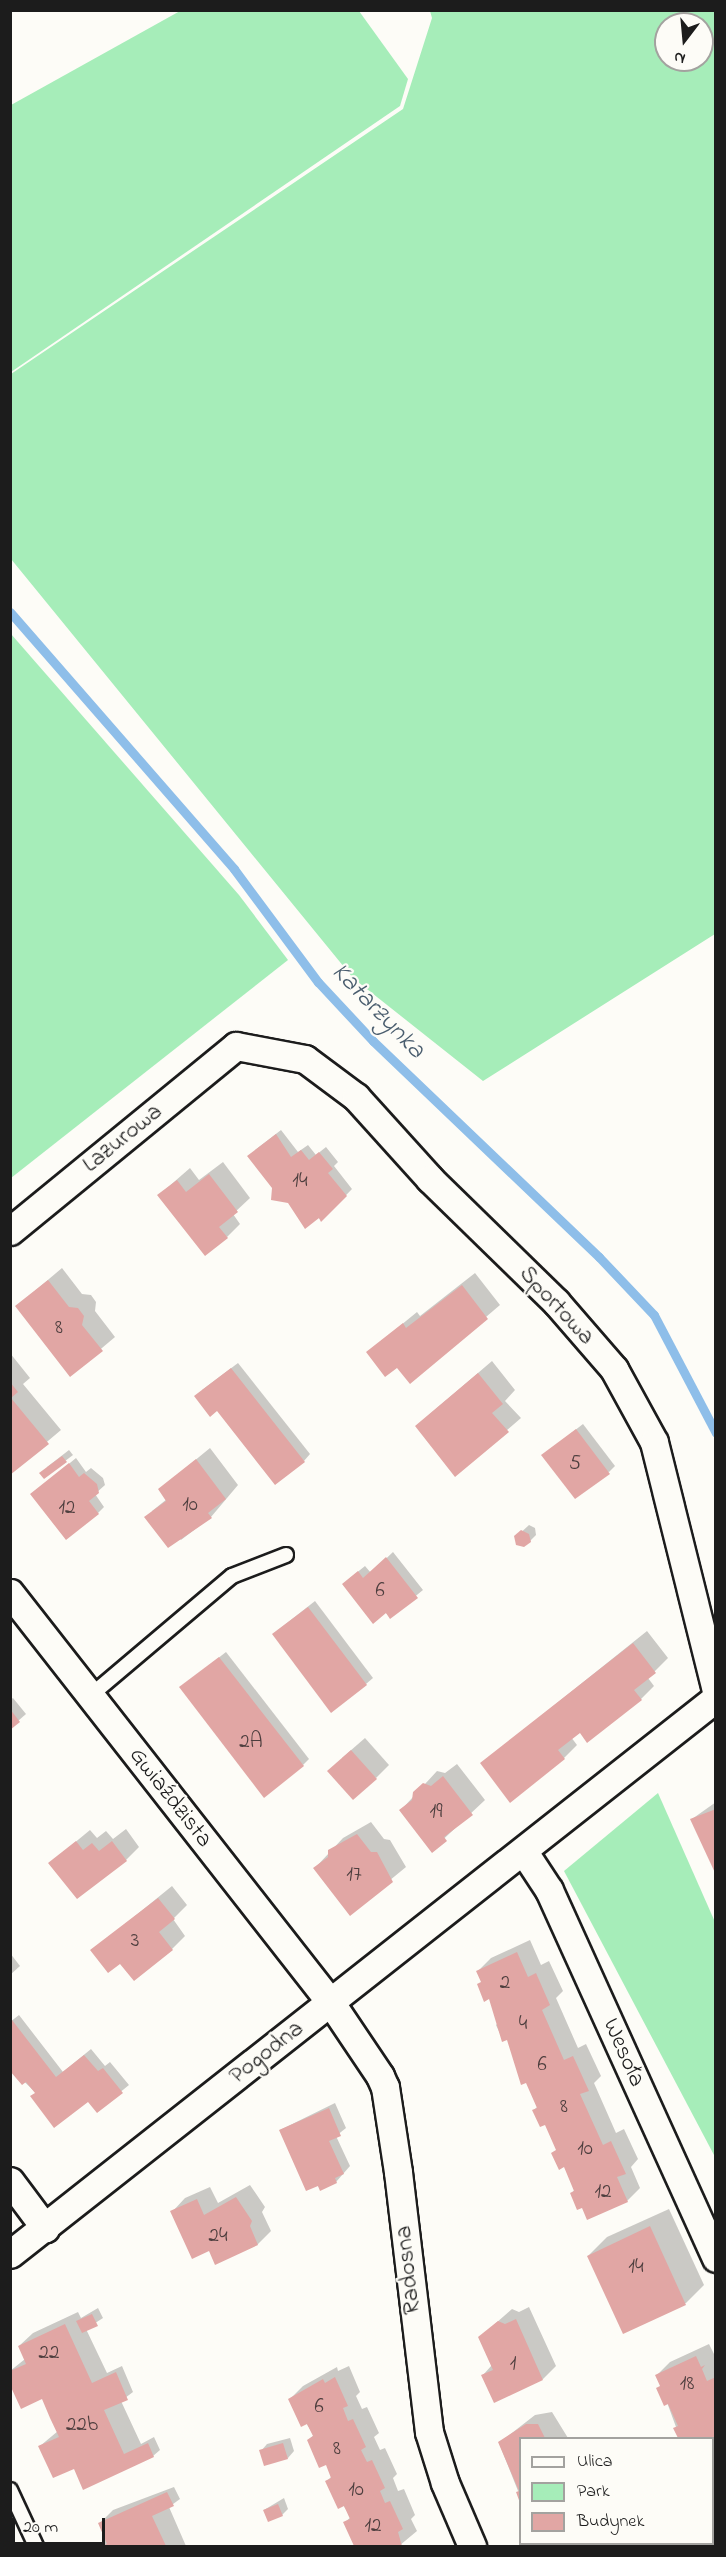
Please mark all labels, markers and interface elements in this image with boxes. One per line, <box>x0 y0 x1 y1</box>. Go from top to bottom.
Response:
north arrow <box>654 12 714 72</box>
text: N <box>671 44 688 70</box>
water label: Katarzynka <box>324 958 430 1066</box>
street label: Lazurowa <box>77 1098 169 1180</box>
house number: 14 <box>292 1168 308 1194</box>
street label: Sportowa <box>512 1260 600 1352</box>
house number: 8 <box>55 1315 63 1341</box>
house number: 5 <box>569 1451 581 1477</box>
house number: 10 <box>182 1492 198 1518</box>
house number: 12 <box>58 1495 76 1521</box>
house number: 6 <box>375 1578 385 1604</box>
house number: 2A <box>239 1729 263 1755</box>
street label: Gwiaździsta <box>122 1742 218 1854</box>
house number: 19 <box>430 1799 442 1825</box>
house number: 17 <box>346 1862 362 1888</box>
house number: 3 <box>131 1928 139 1954</box>
house number: 2 <box>500 1970 510 1996</box>
house number: 4 <box>519 2011 527 2037</box>
street label: Wesoła <box>595 2014 651 2092</box>
street label: Pogodna <box>224 2015 310 2091</box>
house number: 6 <box>537 2052 547 2078</box>
house number: 8 <box>560 2094 568 2120</box>
house number: 10 <box>577 2136 593 2162</box>
house number: 12 <box>594 2179 612 2205</box>
house number: 24 <box>208 2223 228 2249</box>
street label: Radosna <box>390 2224 428 2316</box>
house number: 14 <box>628 2254 644 2280</box>
house number: 22 <box>39 2340 59 2366</box>
house number: 1 <box>510 2351 516 2377</box>
house number: 18 <box>680 2371 694 2397</box>
house number: 6 <box>314 2394 324 2420</box>
house number: 22b <box>66 2412 98 2438</box>
house number: 8 <box>333 2436 341 2462</box>
legend <box>519 2437 714 2545</box>
text: Ulica <box>577 2449 612 2475</box>
house number: 10 <box>348 2477 364 2503</box>
text: Park <box>577 2479 610 2505</box>
scale bar <box>15 2506 108 2544</box>
text: Budynek <box>577 2509 644 2535</box>
house number: 12 <box>364 2513 382 2539</box>
text: 20 m <box>23 2515 58 2541</box>

